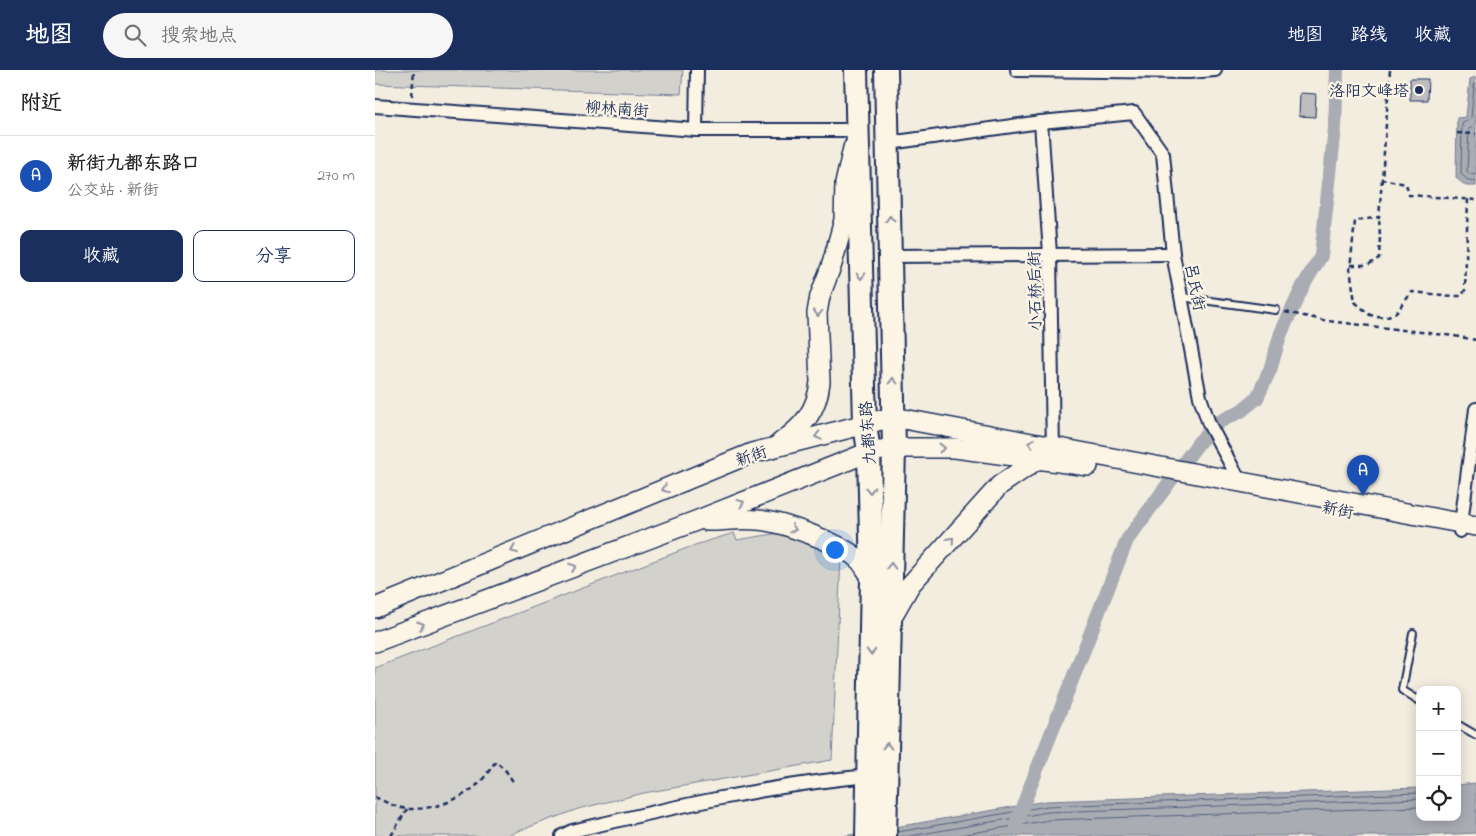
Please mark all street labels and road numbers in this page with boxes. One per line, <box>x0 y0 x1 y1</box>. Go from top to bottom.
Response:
street label: 柳林南街 <box>584 96 650 124</box>
street label: 小石桥后街 <box>1023 251 1049 331</box>
street label: 吕氏街 <box>1178 262 1210 313</box>
street label: 九都东路 <box>855 400 883 466</box>
street label: 新街 <box>733 440 771 473</box>
street label: 新街 <box>1320 496 1356 526</box>

